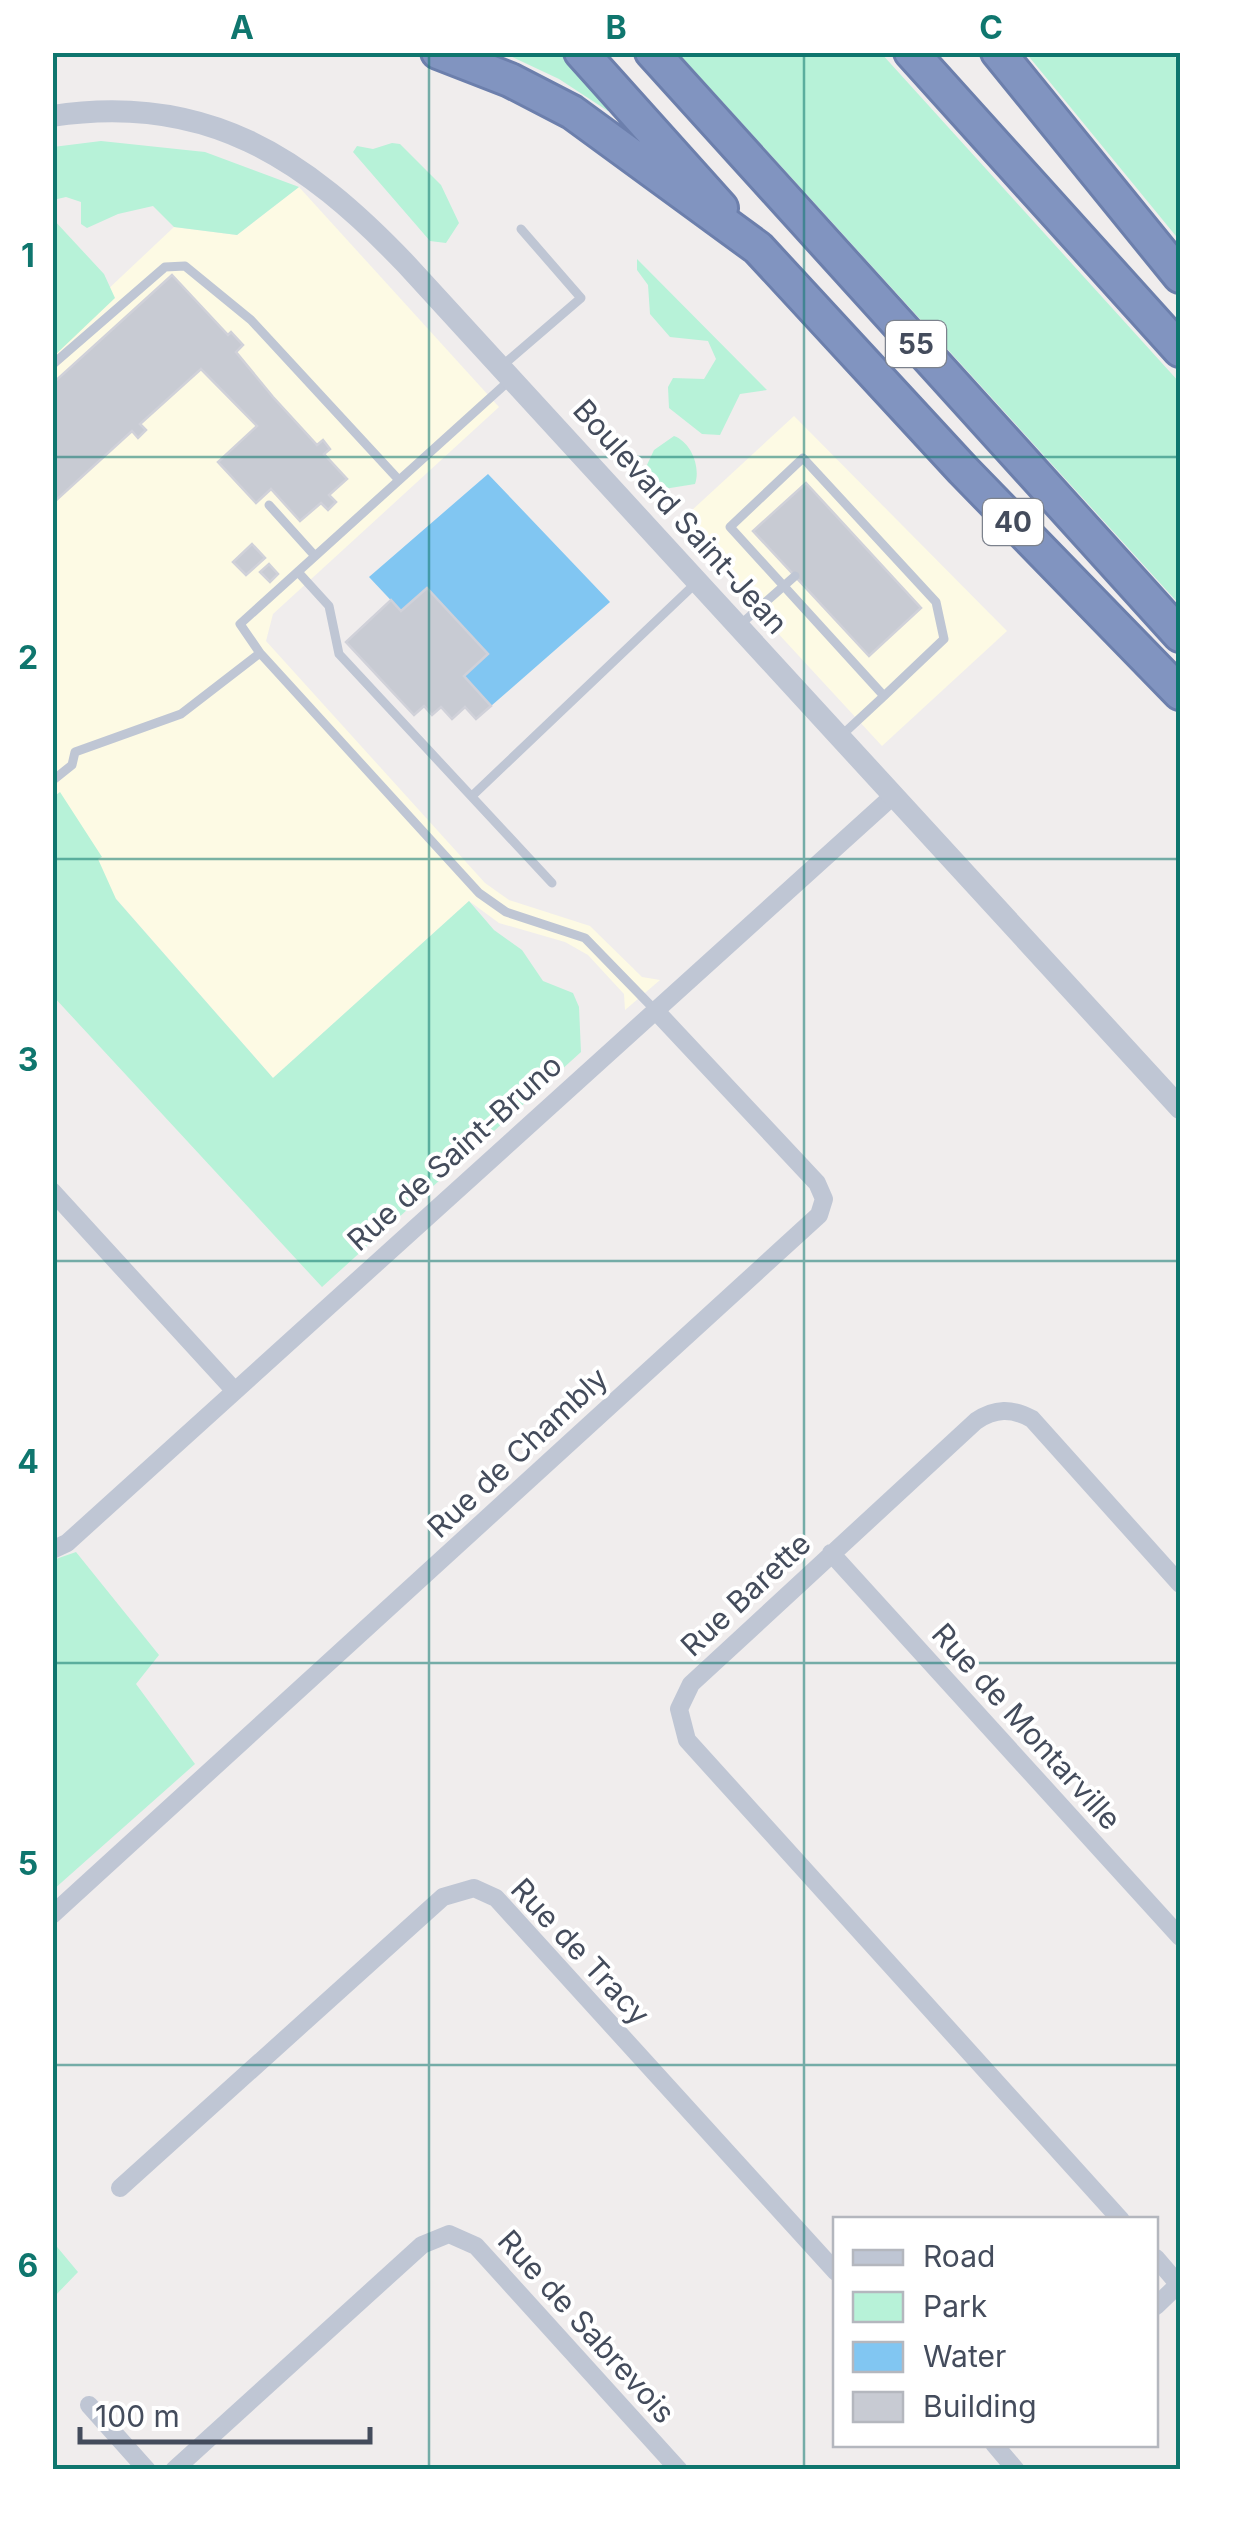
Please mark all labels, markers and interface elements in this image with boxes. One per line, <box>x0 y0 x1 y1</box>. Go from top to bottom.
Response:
text: A <box>230 8 254 47</box>
text: B <box>605 8 627 47</box>
text: C <box>979 8 1003 47</box>
text: 1 <box>21 236 35 275</box>
road number: 55 <box>886 321 946 367</box>
street label: Boulevard Saint-Jean <box>566 392 795 641</box>
road number: 40 <box>983 499 1043 545</box>
text: 2 <box>18 638 38 677</box>
text: 3 <box>18 1040 38 1079</box>
street label: Rue de Saint-Bruno <box>340 1047 569 1258</box>
street label: Rue de Chambly <box>420 1360 615 1545</box>
text: 4 <box>17 1442 39 1481</box>
street label: Rue Barette <box>673 1525 818 1663</box>
street label: Rue de Montarville <box>925 1616 1129 1837</box>
text: 5 <box>18 1844 38 1883</box>
street label: Rue de Tracy <box>504 1871 658 2032</box>
legend <box>833 2217 1158 2447</box>
street label: Rue de Sabrevois <box>491 2223 683 2430</box>
text: Road <box>923 2238 995 2274</box>
text: 6 <box>18 2246 38 2285</box>
text: Park <box>923 2288 988 2324</box>
text: Water <box>923 2338 1006 2374</box>
scale bar <box>80 2382 370 2444</box>
text: Building <box>923 2388 1037 2424</box>
text: 100 m <box>95 2398 180 2434</box>

